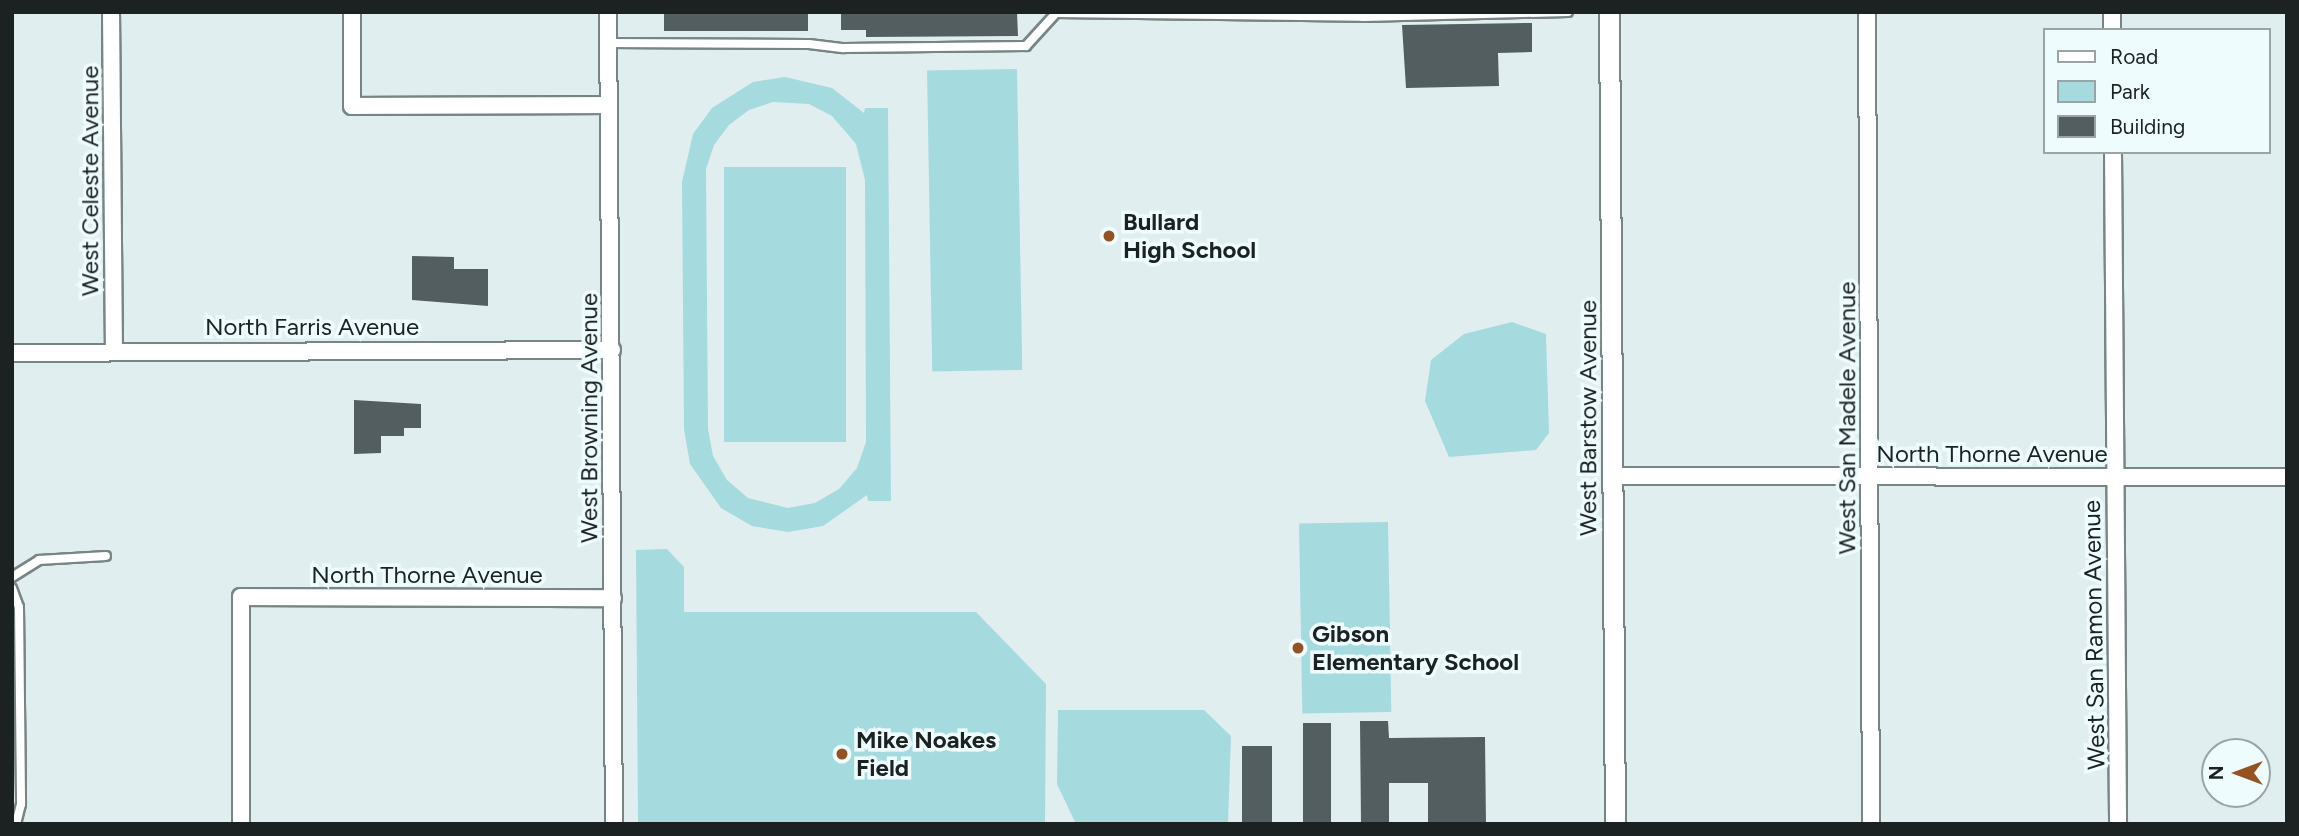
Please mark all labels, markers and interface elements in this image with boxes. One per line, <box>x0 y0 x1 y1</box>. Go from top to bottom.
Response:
legend <box>2044 28 2271 154</box>
text: Road <box>2110 44 2158 69</box>
street label: West Celeste Avenue <box>76 66 104 296</box>
text: Park <box>2110 79 2150 104</box>
text: Building <box>2110 114 2185 139</box>
place label: Bullard High School <box>1123 208 1256 264</box>
marker: Bullard High School <box>1101 228 1117 244</box>
street label: West San Madele Avenue <box>1833 282 1861 554</box>
street label: West Browning Avenue <box>575 293 603 543</box>
street label: West Barstow Avenue <box>1574 300 1602 536</box>
street label: North Farris Avenue <box>205 313 419 341</box>
street label: North Thorne Avenue <box>1876 440 2108 468</box>
street label: West San Ramon Avenue <box>2077 500 2111 770</box>
street label: North Thorne Avenue <box>311 561 543 589</box>
place label: Gibson Elementary School <box>1312 620 1519 676</box>
marker: Gibson Elementary School <box>1290 640 1306 656</box>
place label: Mike Noakes Field <box>856 726 996 782</box>
north arrow <box>2201 738 2271 808</box>
marker: Mike Noakes Field <box>834 746 850 762</box>
text: N <box>2205 766 2228 780</box>

